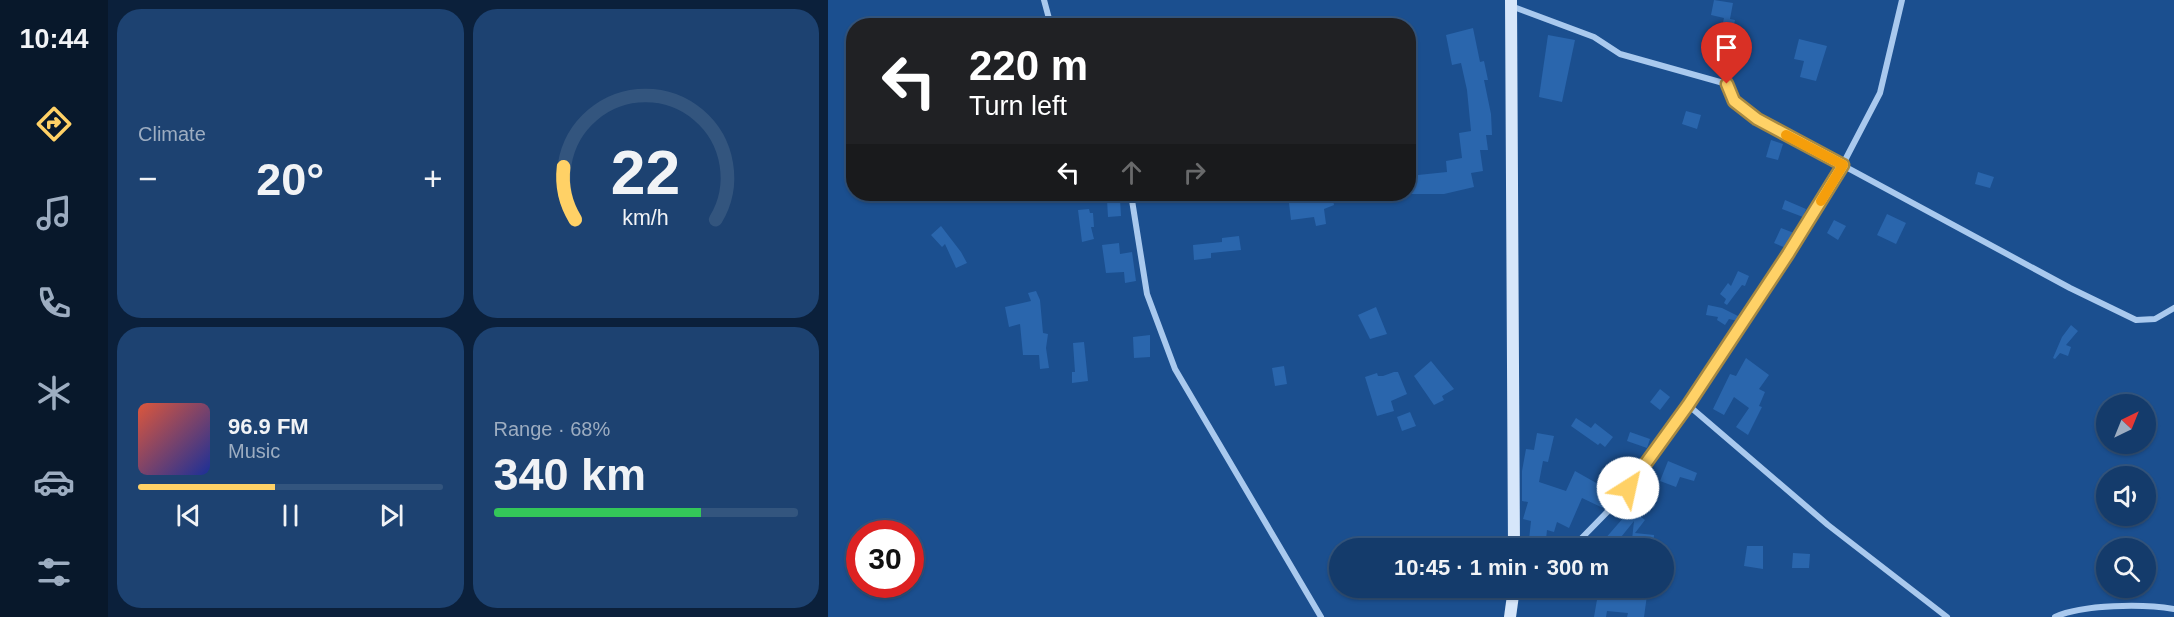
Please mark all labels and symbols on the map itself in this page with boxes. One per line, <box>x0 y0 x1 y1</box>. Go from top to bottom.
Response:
pin <box>1701 22 1752 84</box>
north arrow <box>2096 394 2156 454</box>
position arrow <box>1596 456 1660 520</box>
speed limit sign: 30 <box>846 520 924 598</box>

